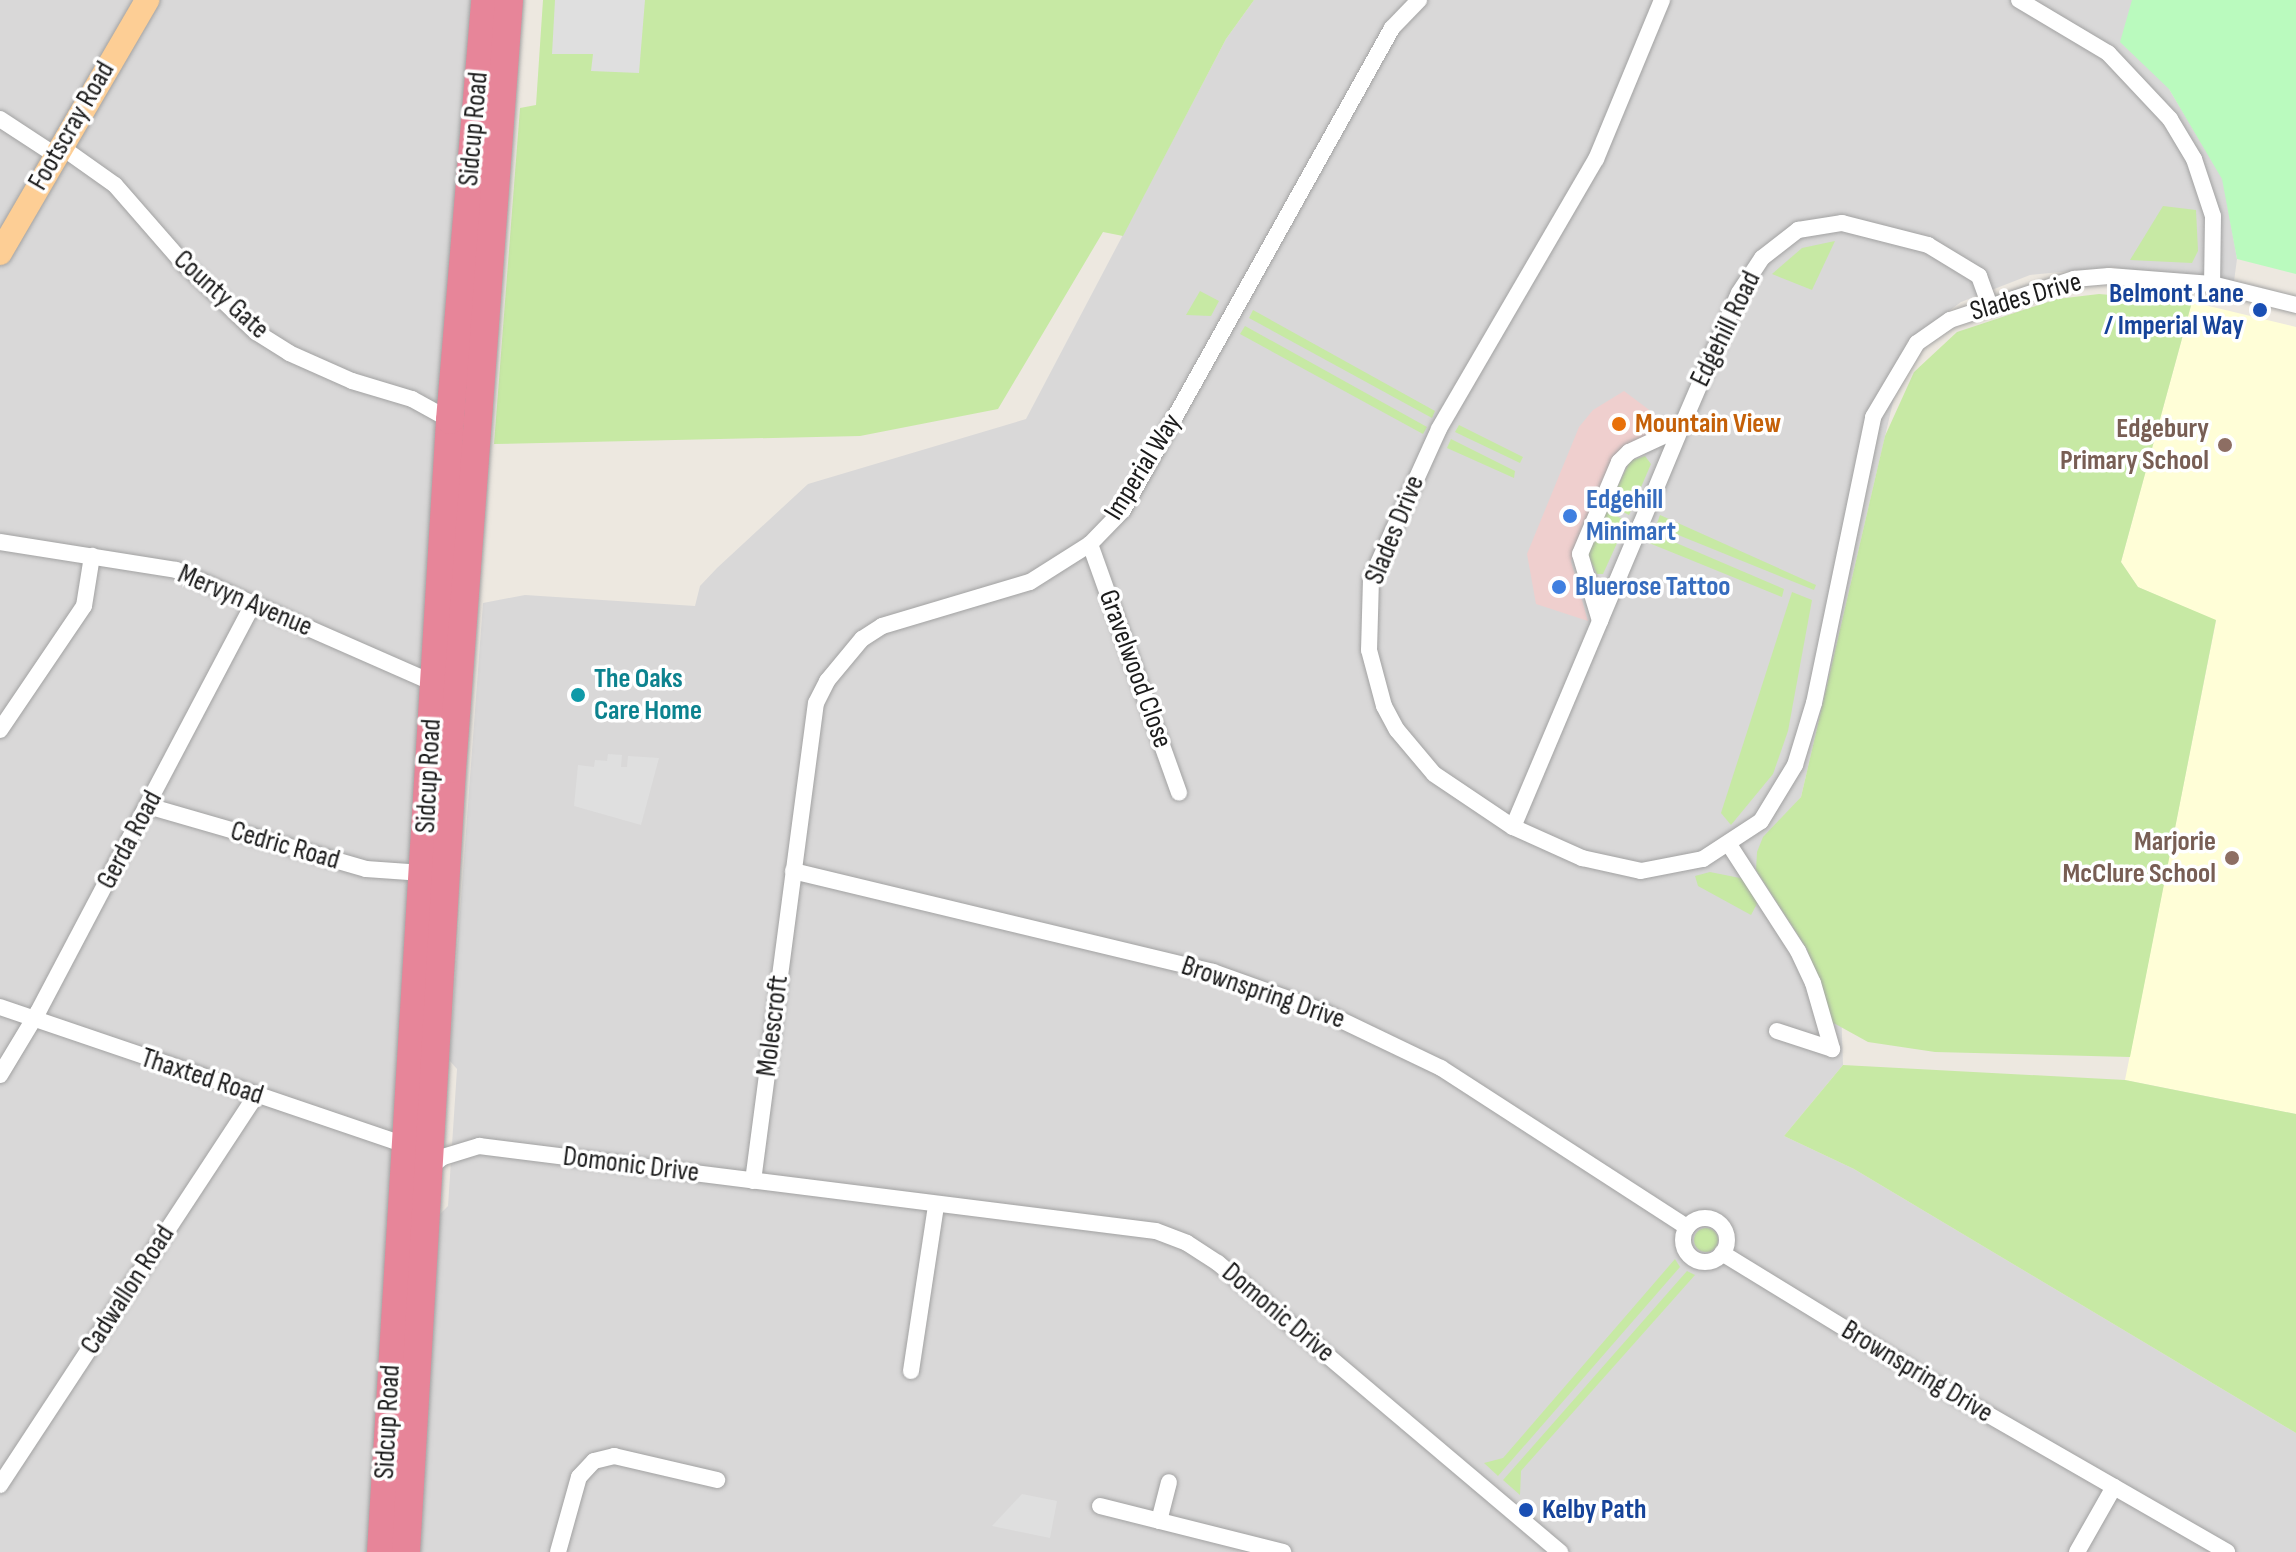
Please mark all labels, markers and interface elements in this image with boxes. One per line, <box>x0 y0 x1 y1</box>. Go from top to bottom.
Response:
street label: Footscray Road <box>22 56 122 196</box>
street label: Sidcup Road <box>452 71 496 187</box>
street label: County Gate <box>166 243 276 347</box>
street label: Slades Drive <box>1966 265 2086 329</box>
street label: Edgehill Road <box>1684 266 1768 392</box>
place label: Belmont Lane / Imperial Way <box>2104 277 2244 343</box>
marker: Belmont Lane / Imperial Way <box>2251 301 2269 319</box>
place label: Mountain View <box>1635 407 1781 441</box>
street label: Imperial Way <box>1097 408 1189 526</box>
place label: Edgebury Primary School <box>2060 412 2209 478</box>
marker: Mountain View <box>1610 415 1628 433</box>
marker: Edgebury Primary School <box>2216 436 2234 454</box>
street label: Slades Drive <box>1358 471 1432 589</box>
place label: Edgehill Minimart <box>1586 483 1676 549</box>
marker: Edgehill Minimart <box>1561 507 1579 525</box>
street label: Mervyn Avenue <box>173 558 317 644</box>
place label: Bluerose Tattoo <box>1575 570 1731 604</box>
marker: Bluerose Tattoo <box>1550 578 1568 596</box>
street label: Gravelwood Close <box>1091 585 1179 753</box>
place label: The Oaks Care Home <box>594 662 702 728</box>
marker: The Oaks Care Home <box>569 686 587 704</box>
street label: Sidcup Road <box>409 718 449 834</box>
street label: Gerda Road <box>90 785 170 895</box>
street label: Cedric Road <box>227 814 343 878</box>
place label: Marjorie McClure School <box>2063 825 2216 891</box>
marker: Marjorie McClure School <box>2223 849 2241 867</box>
street label: Brownspring Drive <box>1177 949 1349 1037</box>
street label: Molescroft <box>750 974 796 1078</box>
street label: Thaxted Road <box>137 1041 267 1113</box>
street label: Domonic Drive <box>561 1140 701 1190</box>
street label: Cadwallon Road <box>74 1219 182 1361</box>
street label: Domonic Drive <box>1215 1256 1341 1370</box>
street label: Brownspring Drive <box>1835 1314 1999 1430</box>
street label: Sidcup Road <box>368 1364 408 1480</box>
place label: Kelby Path <box>1542 1493 1646 1527</box>
marker: Kelby Path <box>1517 1501 1535 1519</box>

